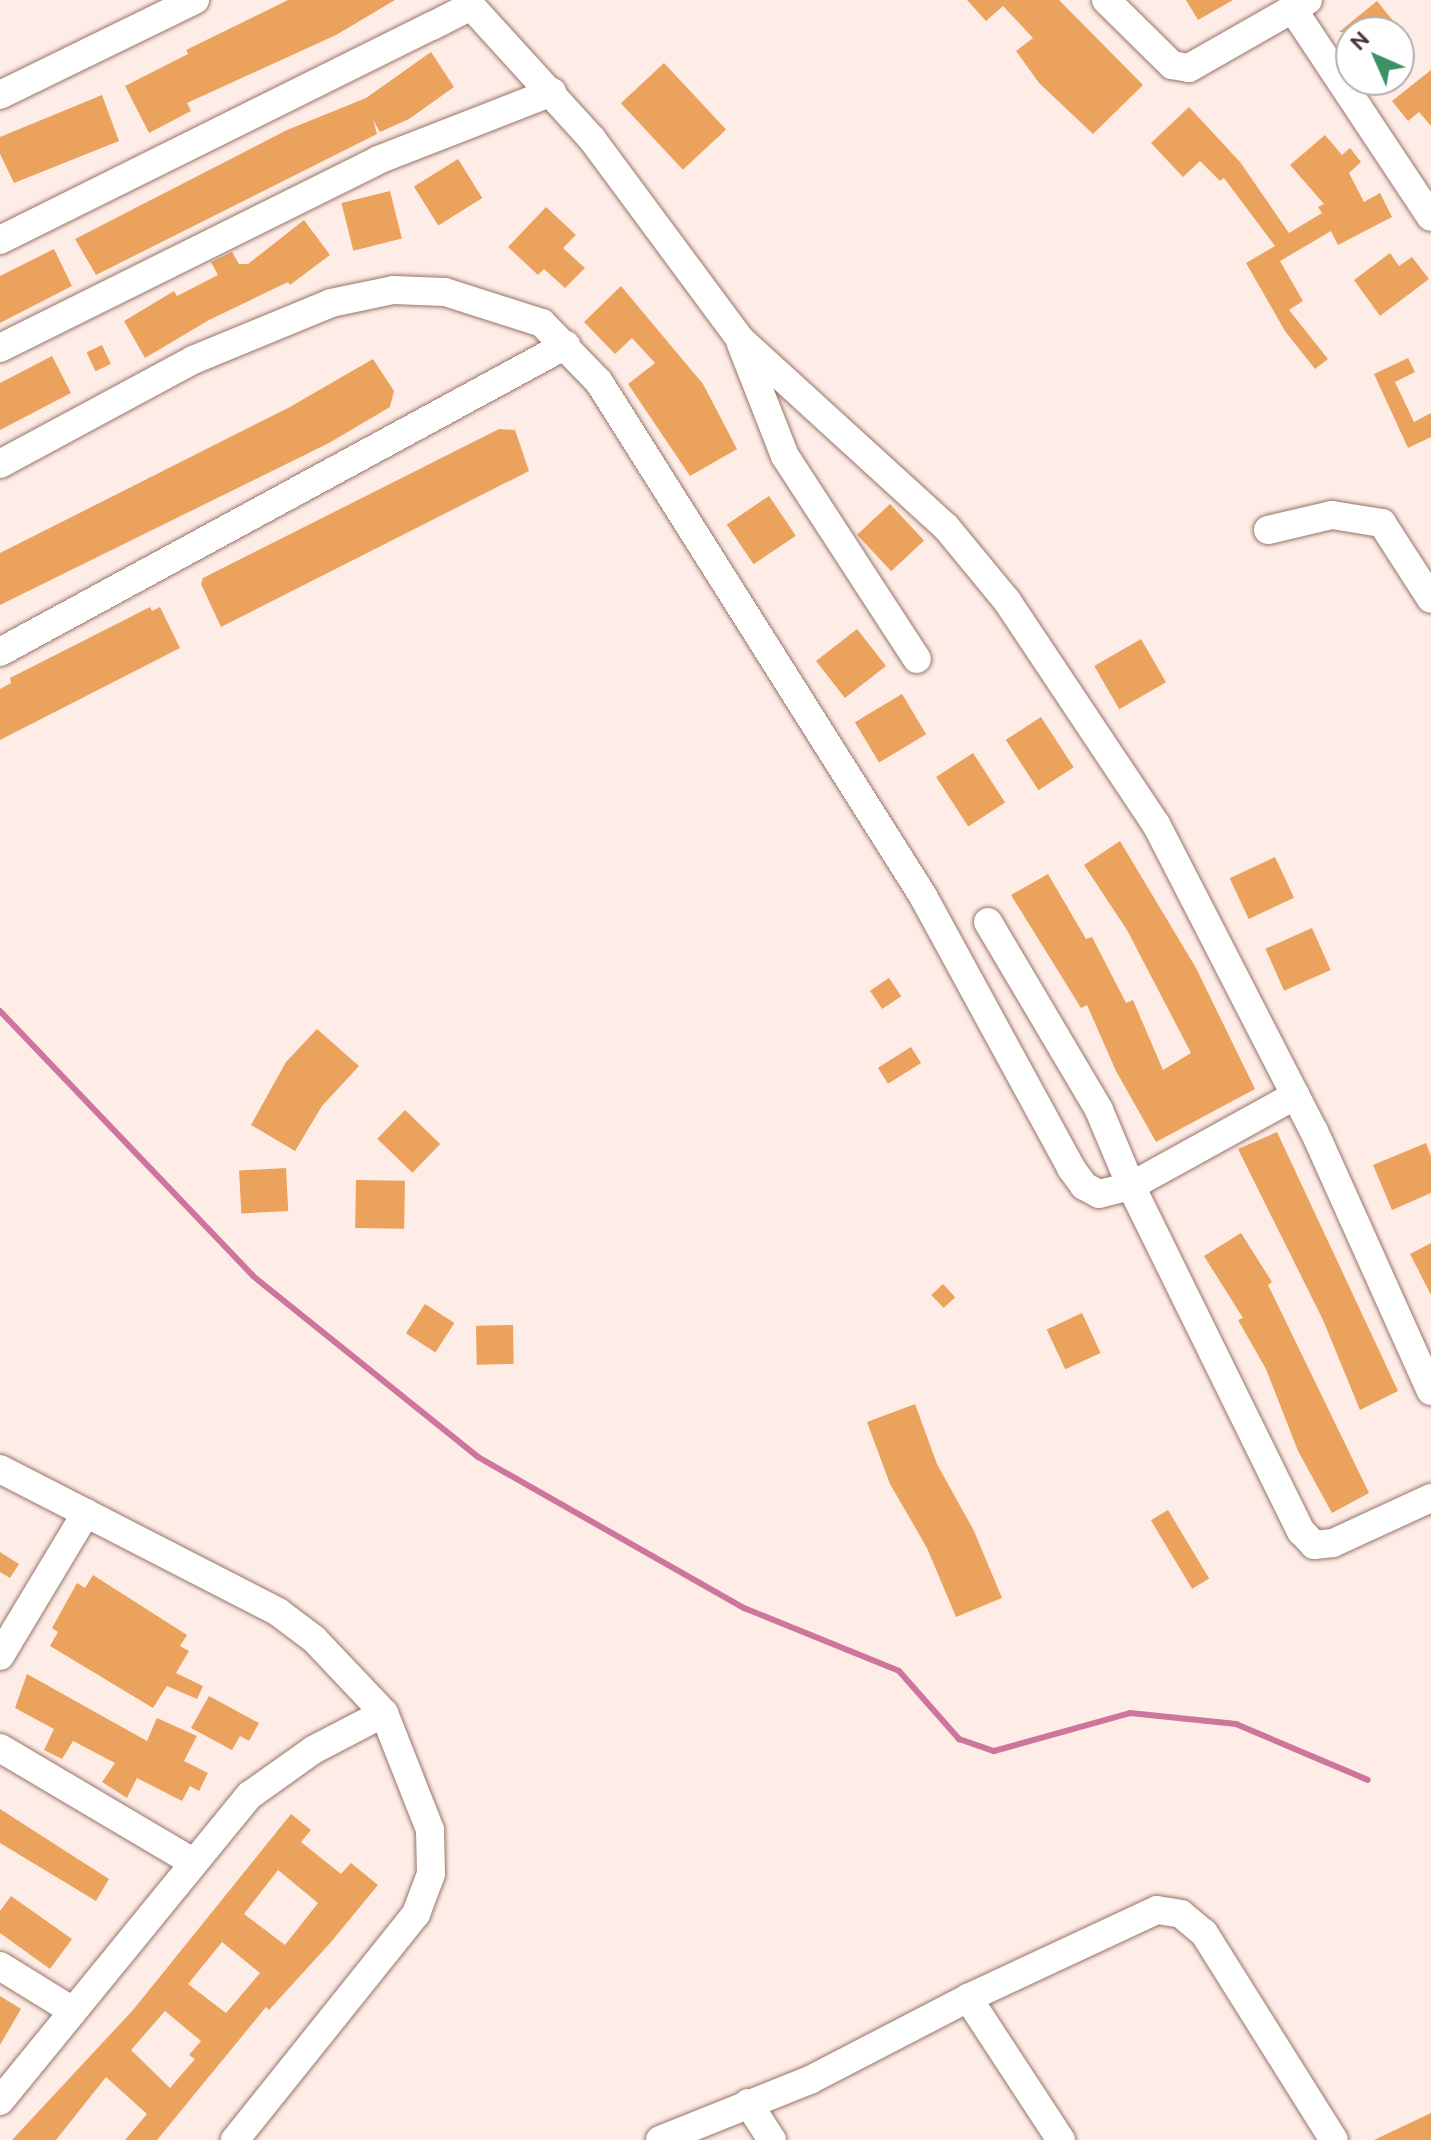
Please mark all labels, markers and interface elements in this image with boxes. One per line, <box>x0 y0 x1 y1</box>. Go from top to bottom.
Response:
north arrow <box>1335 16 1415 96</box>
text: N <box>1344 25 1374 55</box>

